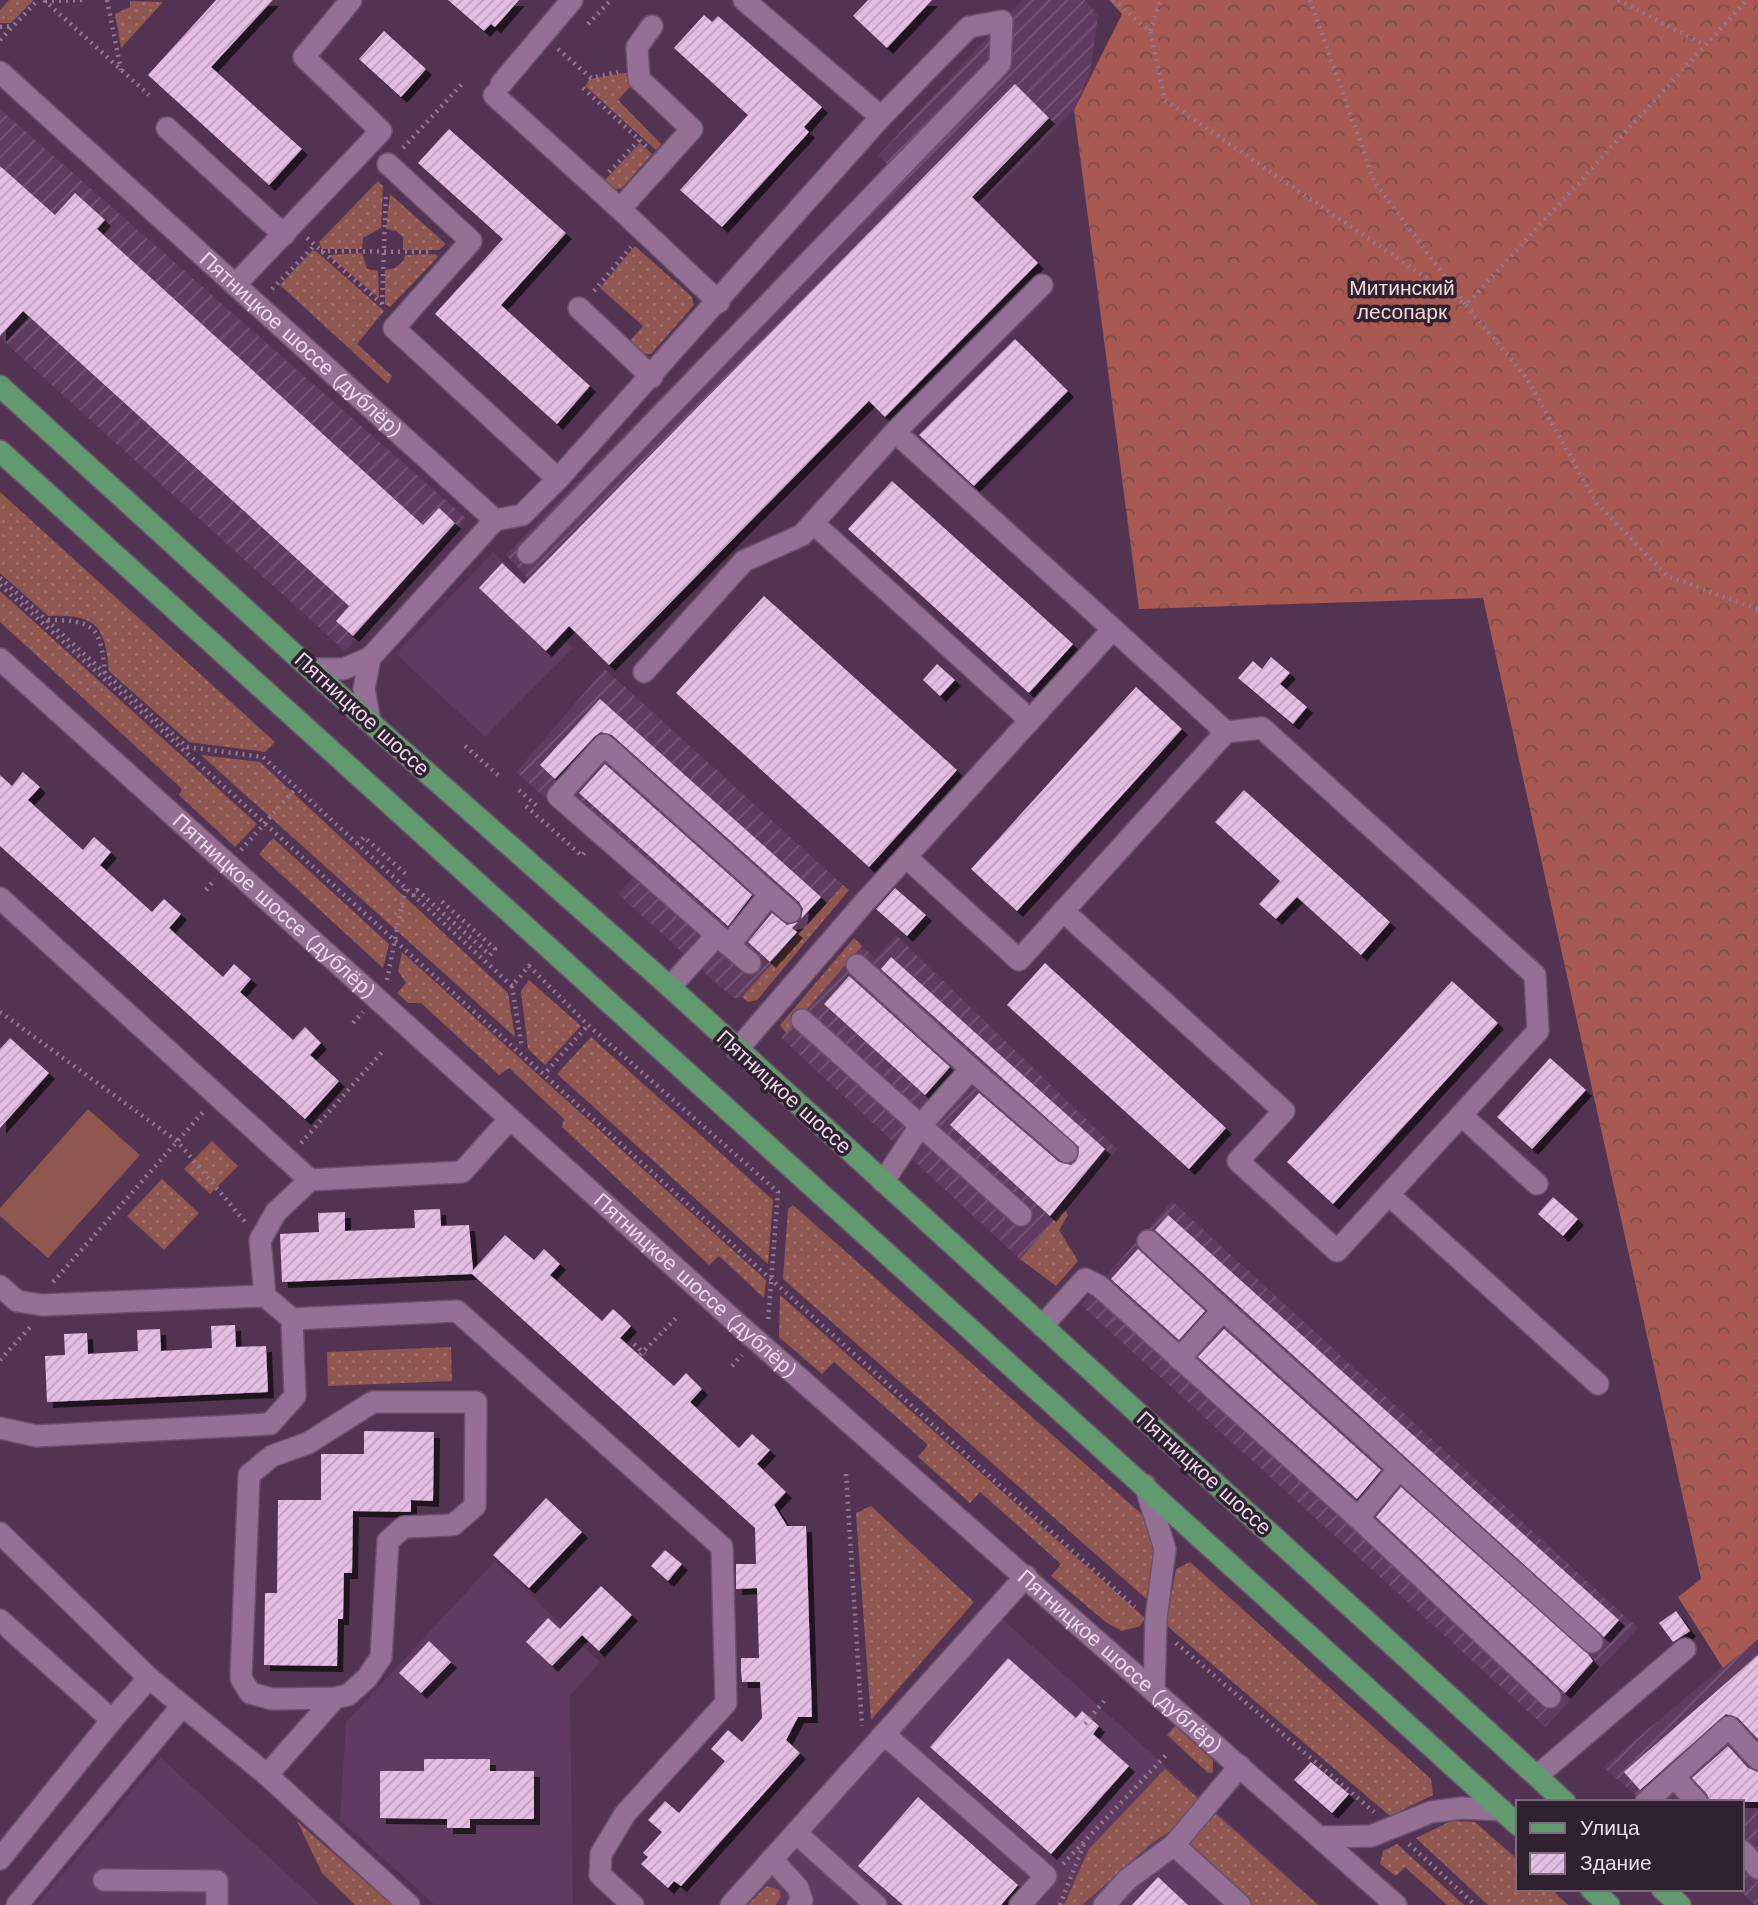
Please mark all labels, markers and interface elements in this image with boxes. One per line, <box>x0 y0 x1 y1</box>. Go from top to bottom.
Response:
street label: Пятницкое шоссе (дублёр) <box>195 246 408 442</box>
park label: Митинский лесопарк <box>1349 275 1455 324</box>
street label: Пятницкое шоссе <box>290 647 435 781</box>
street label: Пятницкое шоссе (дублёр) <box>168 808 381 1003</box>
street label: Пятницкое шоссе <box>712 1025 857 1159</box>
street label: Пятницкое шоссе (дублёр) <box>589 1187 803 1383</box>
street label: Пятницкое шоссе <box>1132 1406 1277 1540</box>
street label: Пятницкое шоссе (дублёр) <box>1013 1564 1228 1758</box>
legend <box>1516 1800 1744 1891</box>
text: Улица <box>1580 1815 1640 1840</box>
text: Здание <box>1580 1850 1652 1875</box>

